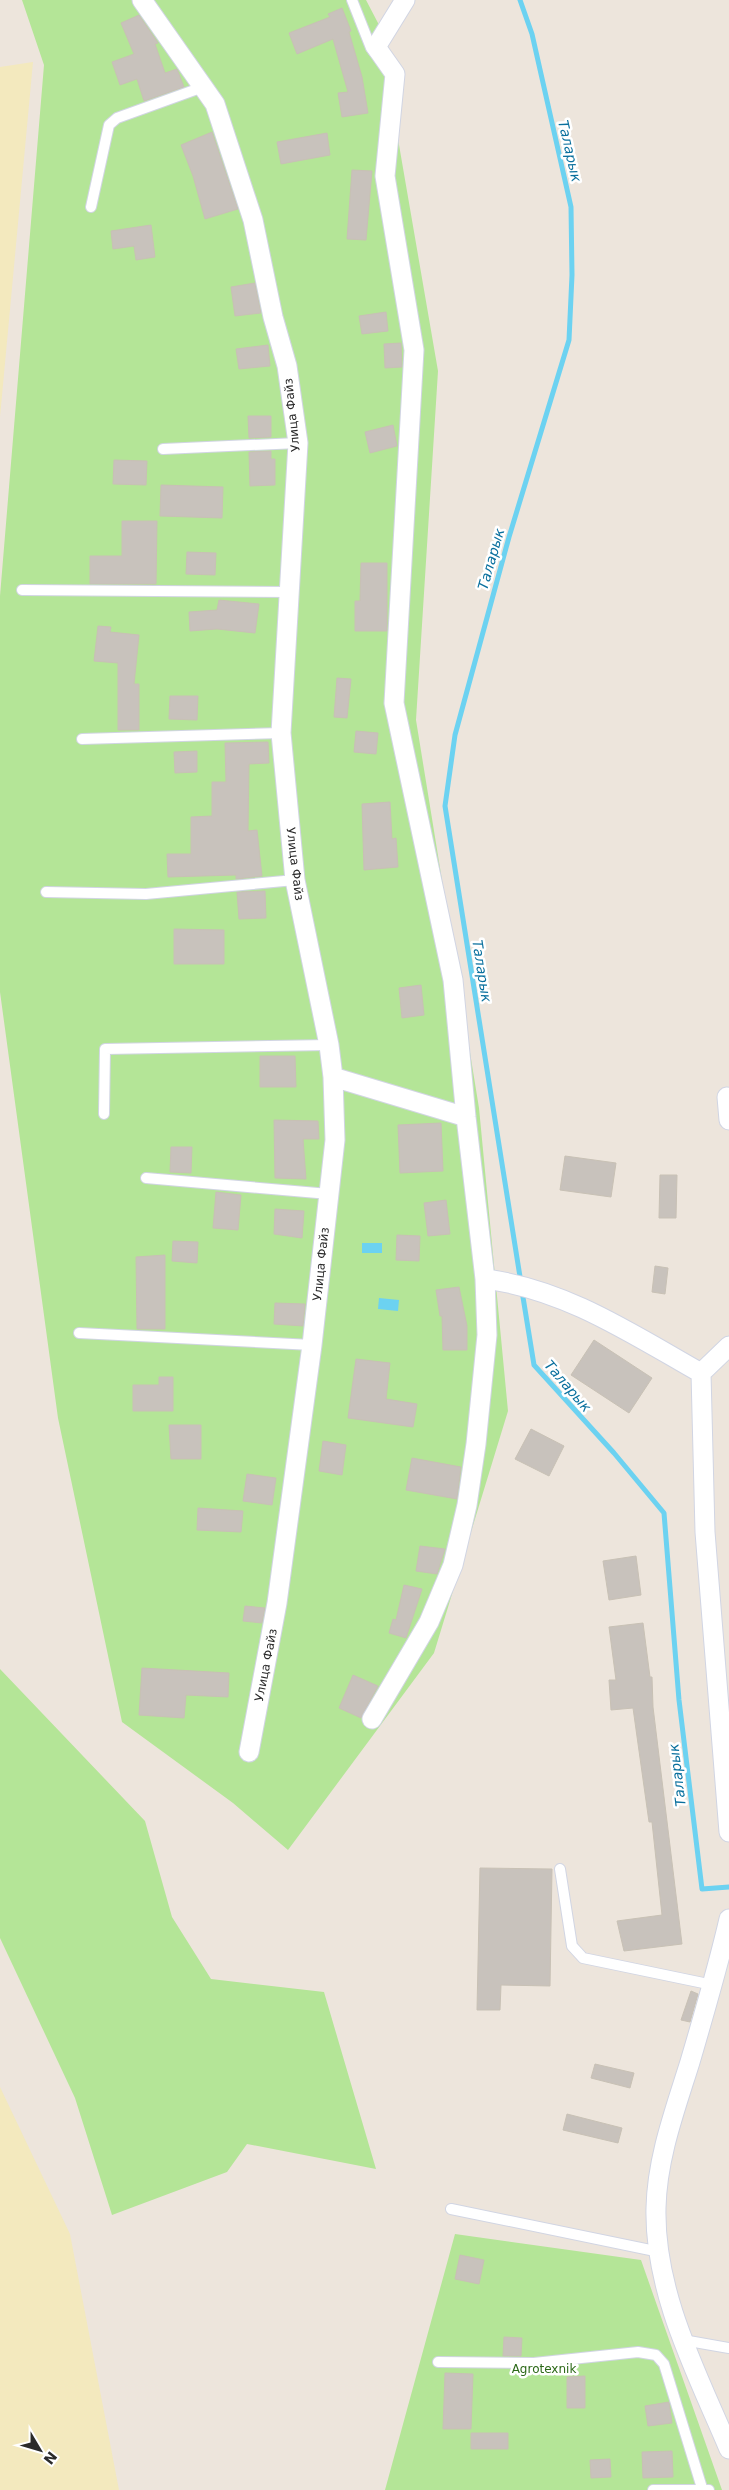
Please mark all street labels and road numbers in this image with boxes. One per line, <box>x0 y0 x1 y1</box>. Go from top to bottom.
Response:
street label: Улица Файз <box>281 377 303 453</box>
street label: Улица Файз <box>284 826 306 902</box>
street label: Улица Файз <box>310 1226 332 1302</box>
street label: Улица Файз <box>252 1627 280 1703</box>

